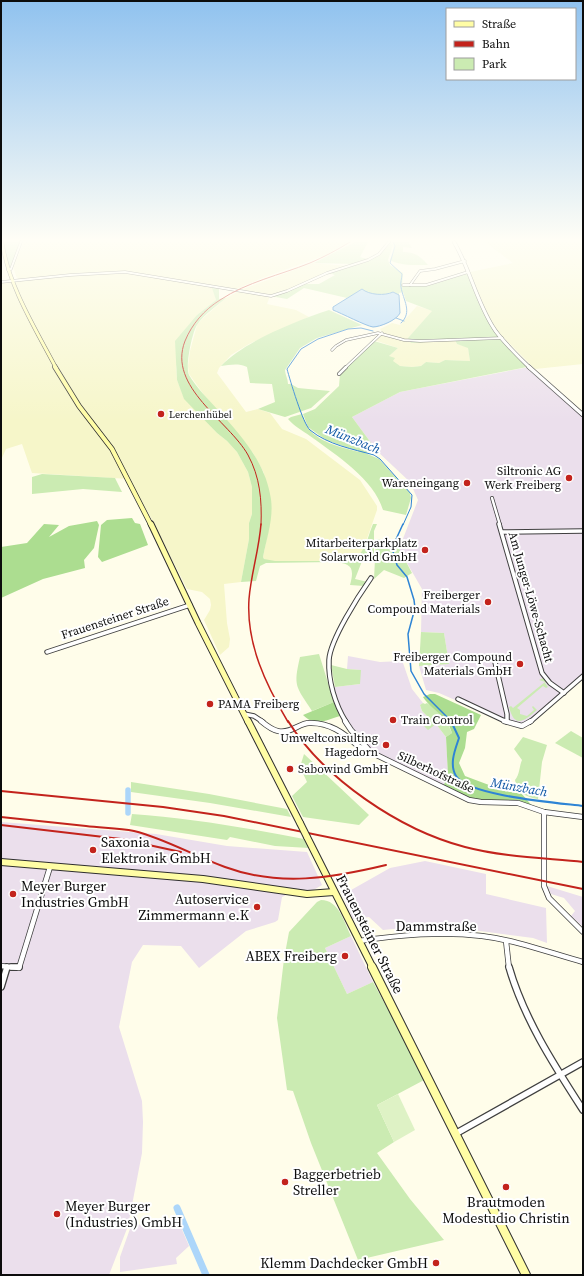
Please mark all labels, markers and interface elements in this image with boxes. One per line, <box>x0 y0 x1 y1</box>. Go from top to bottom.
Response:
legend <box>446 8 576 80</box>
text: Straße <box>482 16 516 32</box>
text: Bahn <box>482 36 510 52</box>
text: Park <box>482 56 507 72</box>
place label: Lerchenhübel <box>169 408 232 421</box>
marker: Lerchenhübel <box>156 409 166 419</box>
water label: Münzbach <box>322 420 383 458</box>
place label: Siltronic AG Werk Freiberg <box>484 463 561 493</box>
marker: Siltronic AG Werk Freiberg <box>564 473 574 483</box>
place label: Wareneingang <box>381 475 459 491</box>
marker: Wareneingang <box>462 478 472 488</box>
street label: Am Junger-Löwe-Schacht <box>505 530 557 664</box>
place label: Mitarbeiterparkplatz Solarworld GmbH <box>306 535 418 565</box>
marker: Mitarbeiterparkplatz Solarworld GmbH <box>420 545 430 555</box>
place label: Freiberger Compound Materials <box>368 587 480 617</box>
street label: Frauensteiner Straße <box>59 593 171 643</box>
marker: Freiberger Compound Materials <box>483 597 493 607</box>
place label: Freiberger Compound Materials GmbH <box>393 649 512 679</box>
marker: Freiberger Compound Materials GmbH <box>515 659 525 669</box>
place label: PAMA Freiberg <box>218 696 299 712</box>
marker: PAMA Freiberg <box>205 699 215 709</box>
place label: Train Control <box>401 712 473 728</box>
marker: Train Control <box>388 715 398 725</box>
place label: Umweltconsulting Hagedorn <box>280 730 378 760</box>
marker: Umweltconsulting Hagedorn <box>381 740 391 750</box>
street label: Silberhofstraße <box>395 747 477 797</box>
place label: Sabowind GmbH <box>298 761 389 777</box>
marker: Sabowind GmbH <box>285 764 295 774</box>
water label: Münzbach <box>488 773 549 800</box>
place label: Saxonia Elektronik GmbH <box>101 832 211 868</box>
marker: Saxonia Elektronik GmbH <box>88 845 98 855</box>
street label: Frauensteiner Straße <box>331 871 409 997</box>
place label: Meyer Burger Industries GmbH <box>21 876 129 912</box>
marker: Meyer Burger Industries GmbH <box>8 889 18 899</box>
place label: Autoservice Zimmermann e.K <box>139 889 250 925</box>
marker: Autoservice Zimmermann e.K <box>252 902 262 912</box>
street label: Dammstraße <box>395 916 477 936</box>
place label: ABEX Freiberg <box>245 946 337 966</box>
marker: ABEX Freiberg <box>340 951 350 961</box>
place label: Baggerbetrieb Streller <box>293 1164 381 1200</box>
marker: Baggerbetrieb Streller <box>280 1177 290 1187</box>
marker: Brautmoden Modestudio Christin <box>501 1182 511 1192</box>
place label: Brautmoden Modestudio Christin <box>442 1192 570 1228</box>
place label: Meyer Burger (Industries) GmbH <box>65 1196 182 1232</box>
marker: Meyer Burger (Industries) GmbH <box>52 1209 62 1219</box>
place label: Klemm Dachdecker GmbH <box>260 1253 428 1273</box>
marker: Klemm Dachdecker GmbH <box>431 1258 441 1268</box>

